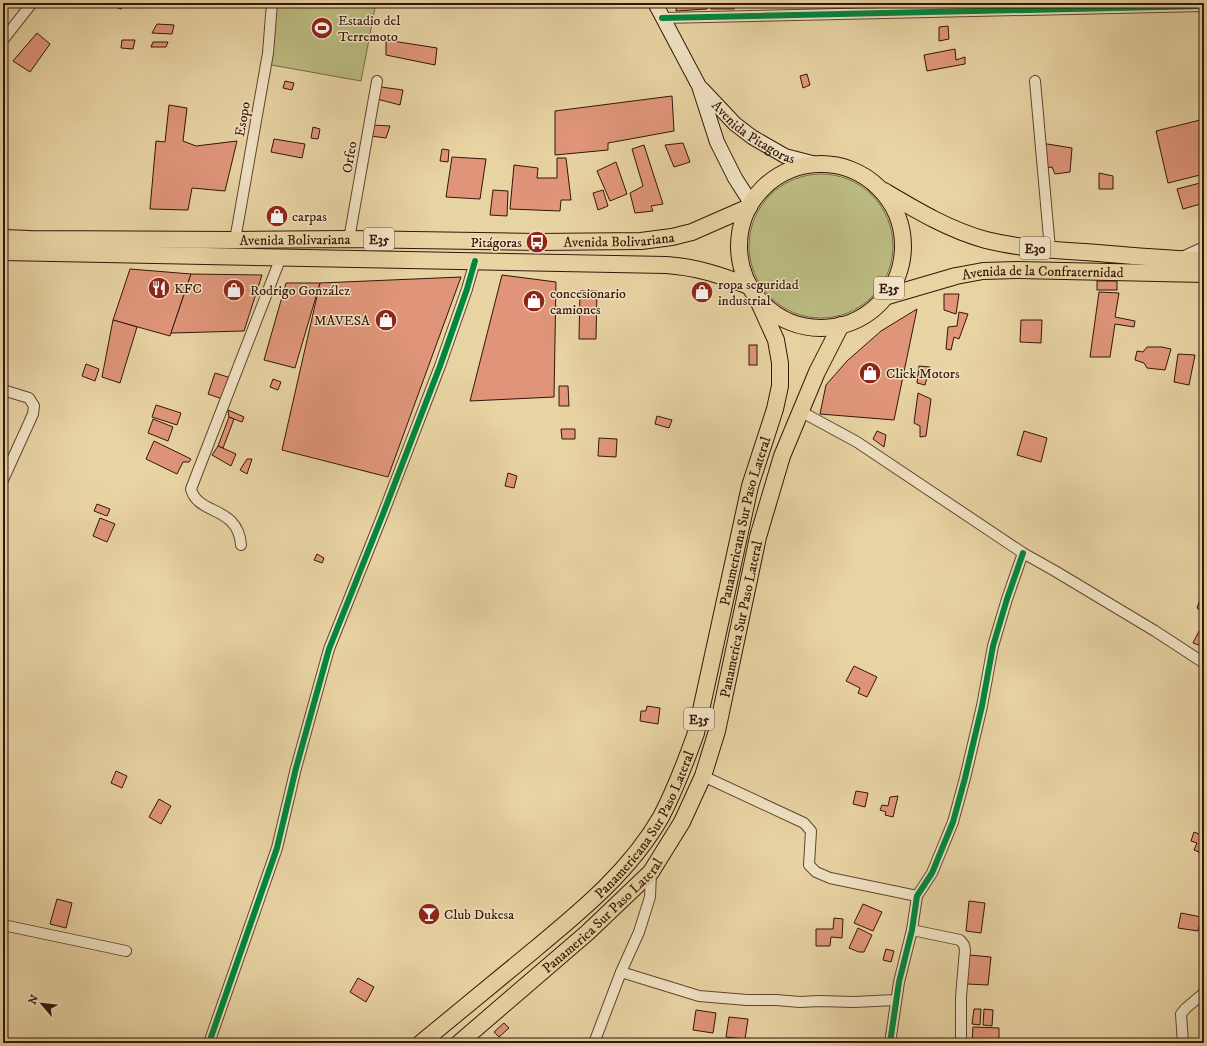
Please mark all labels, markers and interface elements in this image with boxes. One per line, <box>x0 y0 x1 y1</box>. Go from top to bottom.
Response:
place label: Estadio del Terremoto <box>338 12 401 46</box>
sports icon: Estadio del Terremoto <box>309 15 335 41</box>
street label: Avenida Pitagoras <box>707 97 797 168</box>
street label: Esopo <box>231 100 255 138</box>
street label: Orfeo <box>338 140 362 175</box>
shop icon: carpas <box>264 203 290 229</box>
place label: carpas <box>292 208 327 226</box>
road number: E35 <box>364 228 394 250</box>
bus stop icon: Pitágoras <box>524 229 550 255</box>
street label: Avenida Bolivariana <box>563 229 676 252</box>
street label: Avenida Bolivariana <box>239 231 351 250</box>
place label: Pitágoras <box>470 234 522 252</box>
road number: E30 <box>1020 237 1050 259</box>
street label: Avenida de la Confraternidad <box>960 262 1124 285</box>
restaurant icon: KFC <box>146 275 172 301</box>
place label: ropa seguridad industrial <box>718 276 799 310</box>
shop icon: Rodrigo González <box>221 277 247 303</box>
road number: E35 <box>874 277 904 299</box>
shop icon: ropa seguridad industrial <box>689 279 715 305</box>
place label: KFC <box>174 280 202 298</box>
place label: Rodrigo González <box>250 282 350 300</box>
place label: concesionario camiones <box>550 285 626 319</box>
shop icon: concesionario camiones <box>521 288 547 314</box>
shop icon: MAVESA <box>373 307 399 333</box>
place label: MAVESA <box>314 312 371 330</box>
shop icon: Click Motors <box>857 360 883 386</box>
place label: Click Motors <box>886 365 960 383</box>
street label: Panamericana Sur Paso Lateral <box>716 434 776 607</box>
street label: Panamerica Sur Paso Lateral <box>716 538 767 700</box>
road number: E35 <box>684 708 714 730</box>
street label: Panamericana Sur Paso Lateral <box>591 748 699 903</box>
street label: Panamerica Sur Paso Lateral <box>539 854 668 978</box>
bar icon: Club Dukesa <box>416 901 442 927</box>
place label: Club Dukesa <box>444 906 514 924</box>
north arrow <box>22 984 62 1024</box>
text: N <box>26 993 42 1007</box>

